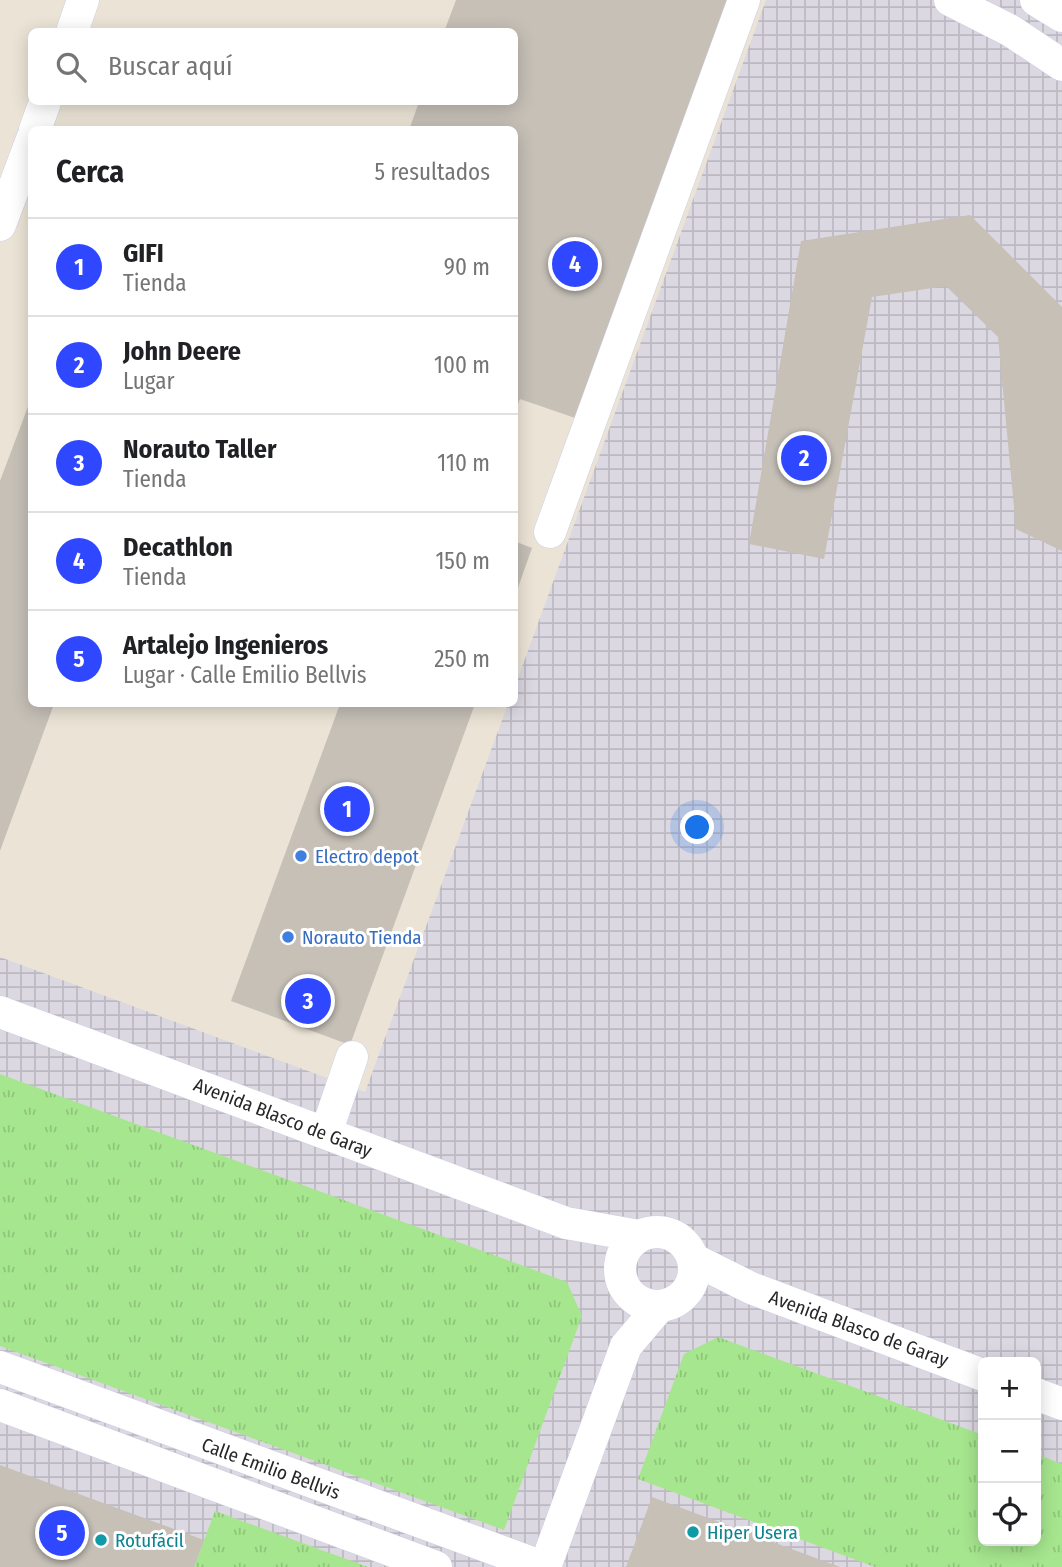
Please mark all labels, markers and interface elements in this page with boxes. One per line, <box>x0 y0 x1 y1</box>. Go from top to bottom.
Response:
search box <box>28 28 518 105</box>
icon: search <box>52 48 90 86</box>
text: Buscar aquí <box>108 51 233 82</box>
text: Cerca <box>56 154 124 190</box>
text: 5 resultados <box>374 158 490 186</box>
text: GIFI <box>123 238 164 269</box>
pin: 4 <box>552 238 598 290</box>
text: 1 <box>74 253 84 281</box>
text: 90 m <box>444 253 490 281</box>
text: Tienda <box>123 269 187 297</box>
text: John Deere <box>123 336 241 367</box>
text: 2 <box>74 351 84 379</box>
text: 100 m <box>434 351 490 379</box>
text: Lugar <box>123 367 175 395</box>
pin: 2 <box>781 432 827 484</box>
text: Norauto Taller <box>123 434 276 465</box>
text: 3 <box>74 449 84 477</box>
text: 110 m <box>437 449 490 477</box>
text: Tienda <box>123 465 187 493</box>
text: Decathlon <box>123 532 233 563</box>
text: 4 <box>73 547 85 575</box>
text: 150 m <box>435 547 490 575</box>
text: Tienda <box>123 563 187 591</box>
text: Artalejo Ingenieros <box>123 630 328 661</box>
text: 5 <box>73 645 85 673</box>
text: 250 m <box>434 645 490 673</box>
text: Lugar · Calle Emilio Bellvis <box>123 661 367 689</box>
pin: 1 <box>324 783 370 835</box>
your location <box>680 810 714 844</box>
place label: Electro depot <box>315 845 420 868</box>
marker: Electro depot <box>293 848 309 864</box>
place label: Norauto Tienda <box>302 926 422 949</box>
marker: Norauto Tienda <box>280 929 296 945</box>
pin: 3 <box>285 975 331 1027</box>
street label: Avenida Blasco de Garay <box>190 1073 376 1162</box>
street label: Avenida Blasco de Garay <box>766 1285 952 1372</box>
map controls <box>978 1357 1041 1546</box>
button: + <box>978 1357 1041 1420</box>
button: − <box>978 1420 1041 1483</box>
street label: Calle Emilio Bellvis <box>198 1433 343 1504</box>
button: locate <box>978 1483 1041 1546</box>
pin: 5 <box>39 1507 85 1559</box>
place label: Hiper Usera <box>707 1521 798 1544</box>
marker: Hiper Usera <box>685 1524 701 1540</box>
place label: Rotufácil <box>115 1529 184 1552</box>
marker: Rotufácil <box>93 1532 109 1548</box>

